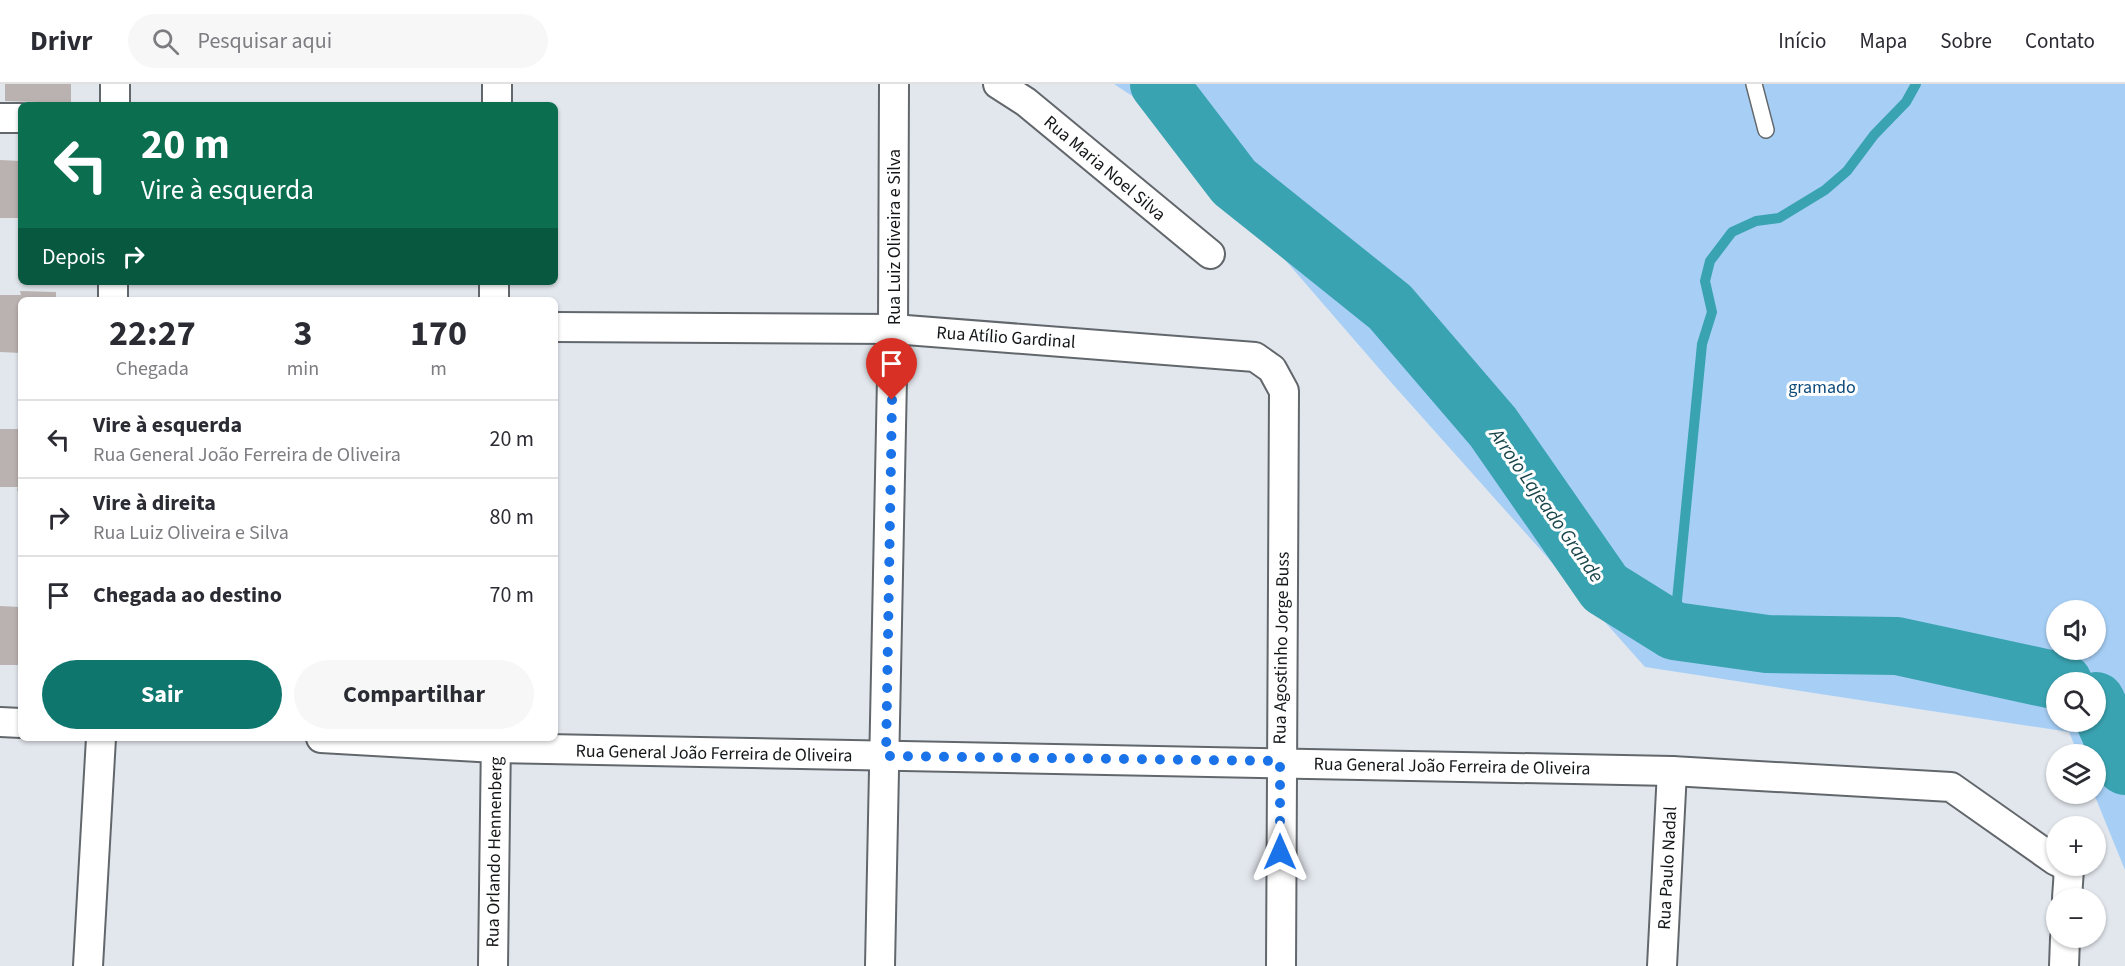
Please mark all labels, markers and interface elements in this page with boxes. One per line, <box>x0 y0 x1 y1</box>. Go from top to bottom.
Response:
search box <box>128 14 548 68</box>
text: Drivr <box>30 21 92 61</box>
icon: search <box>149 25 182 58</box>
text: Pesquisar aqui <box>197 25 332 57</box>
text: Início <box>1778 26 1826 56</box>
text: Mapa <box>1859 26 1907 56</box>
text: Sobre <box>1940 26 1992 56</box>
text: Contato <box>2025 26 2095 56</box>
street label: Rua Maria Noel Silva <box>1038 110 1171 227</box>
text: 20 m <box>141 115 230 175</box>
icon: left <box>42 126 120 204</box>
street label: Rua Luiz Oliveira e Silva <box>882 149 907 325</box>
text: Vire à esquerda <box>141 171 314 210</box>
icon: right <box>117 240 150 273</box>
text: Depois <box>42 241 105 273</box>
text: 22:27 <box>109 308 196 359</box>
text: 3 <box>293 308 312 359</box>
text: 170 <box>410 308 467 359</box>
street label: Rua Atílio Gardinal <box>936 320 1076 355</box>
pin <box>866 338 917 400</box>
icon: arrive <box>875 347 908 380</box>
text: Chegada <box>116 355 189 383</box>
text: min <box>287 355 319 383</box>
text: m <box>430 355 447 383</box>
park label: gramado <box>1788 375 1856 400</box>
text: Vire à esquerda <box>93 409 242 441</box>
water label: Arroio Lajeado Grande <box>1481 421 1610 588</box>
icon: left <box>42 423 75 456</box>
text: 20 m <box>489 423 534 455</box>
text: Rua General João Ferreira de Oliveira <box>93 441 401 469</box>
text: Vire à direita <box>93 487 216 519</box>
icon: right <box>42 501 75 534</box>
text: 80 m <box>489 501 534 533</box>
text: Rua Luiz Oliveira e Silva <box>93 519 289 547</box>
street label: Rua Agostinho Jorge Buss <box>1267 551 1296 745</box>
icon: arrive <box>42 579 75 612</box>
text: Chegada ao destino <box>93 579 282 611</box>
text: 70 m <box>489 579 534 611</box>
map controls <box>2046 600 2106 948</box>
button: sound <box>2046 600 2106 660</box>
button: Sair <box>42 660 282 729</box>
button: Compartilhar <box>294 660 534 729</box>
button: search <box>2046 672 2106 732</box>
street label: Rua General João Ferreira de Oliveira <box>575 739 853 768</box>
button: layers <box>2046 744 2106 804</box>
street label: Rua General João Ferreira de Oliveira <box>1313 752 1591 781</box>
street label: Rua Orlando Hennenberg <box>480 756 509 948</box>
street label: Rua Paulo Nadal <box>1652 806 1683 930</box>
button: + <box>2046 816 2106 876</box>
position arrow <box>1248 820 1312 884</box>
button: − <box>2046 888 2106 948</box>

